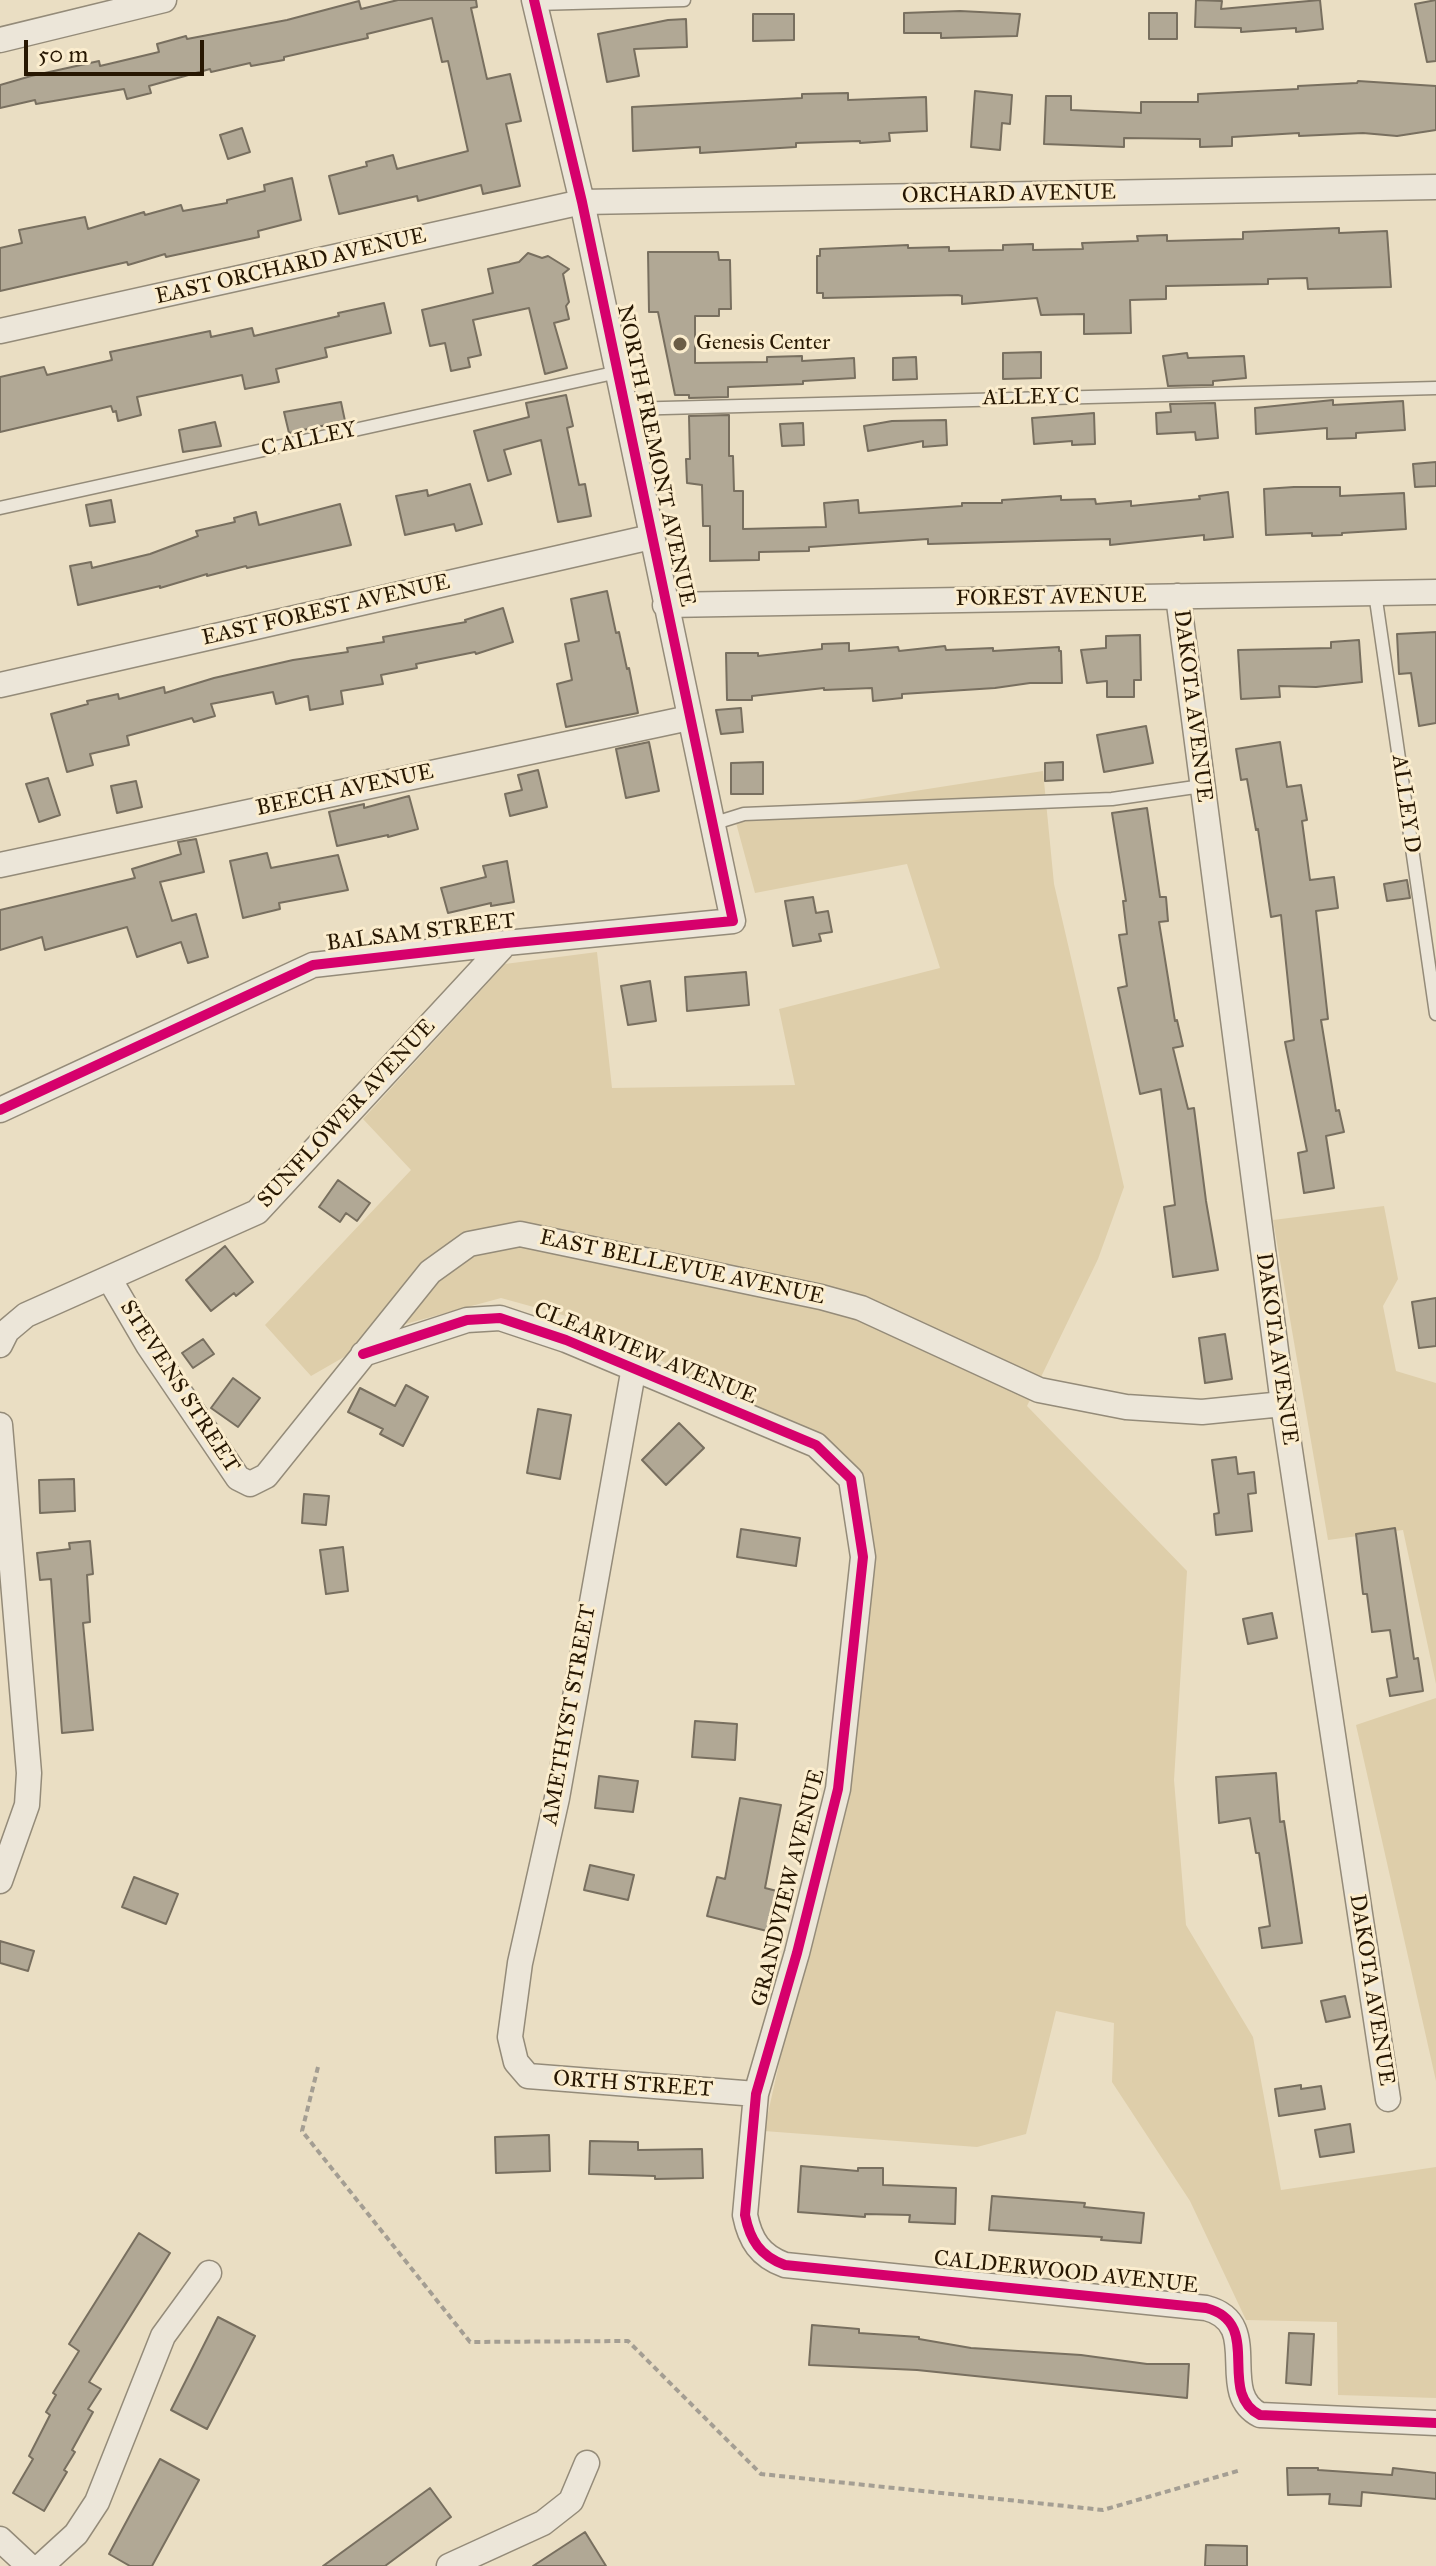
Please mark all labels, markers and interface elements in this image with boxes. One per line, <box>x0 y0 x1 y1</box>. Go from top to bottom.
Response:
scale bar <box>28 24 208 74</box>
text: 50 m <box>38 39 88 69</box>
street label: ORCHARD AVENUE <box>902 180 1116 210</box>
street label: EAST ORCHARD AVENUE <box>153 223 429 311</box>
street label: NORTH FREMONT AVENUE <box>610 303 700 609</box>
place label: Genesis Center <box>696 331 830 357</box>
marker: Genesis Center <box>671 335 689 353</box>
street label: ALLEY C <box>982 384 1080 412</box>
street label: C ALLEY <box>259 417 359 463</box>
street label: EAST FOREST AVENUE <box>199 570 453 652</box>
street label: FOREST AVENUE <box>955 583 1147 613</box>
street label: DAKOTA AVENUE <box>1167 608 1217 804</box>
street label: ALLEY D <box>1385 753 1425 855</box>
street label: BEECH AVENUE <box>254 759 436 823</box>
street label: BALSAM STREET <box>325 908 517 958</box>
street label: SUNFLOWER AVENUE <box>253 1014 441 1214</box>
street label: EAST BELLEVUE AVENUE <box>537 1225 827 1311</box>
street label: DAKOTA AVENUE <box>1249 1251 1303 1447</box>
street label: STEVENS STREET <box>113 1296 245 1478</box>
street label: CLEARVIEW AVENUE <box>530 1297 760 1411</box>
street label: AMETHYST STREET <box>538 1603 602 1827</box>
street label: GRANDVIEW AVENUE <box>747 1767 831 2009</box>
street label: DAKOTA AVENUE <box>1343 1892 1399 2088</box>
street label: ORTH STREET <box>552 2066 714 2104</box>
street label: CALDERWOOD AVENUE <box>933 2246 1199 2300</box>

